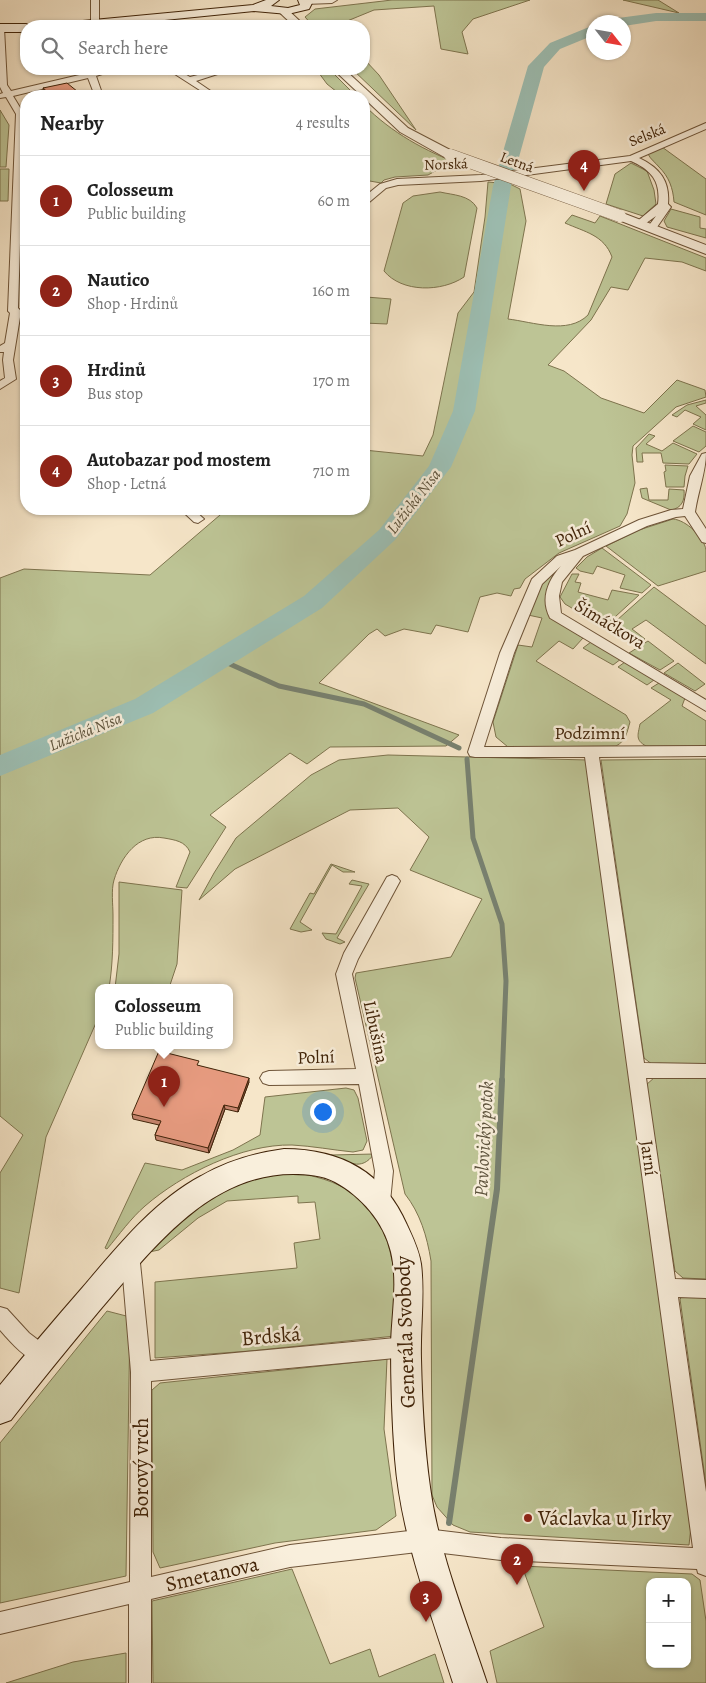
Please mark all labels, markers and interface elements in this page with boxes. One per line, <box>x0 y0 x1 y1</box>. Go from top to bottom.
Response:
north arrow <box>586 15 631 60</box>
search box <box>20 20 370 75</box>
icon: search <box>38 34 66 62</box>
text: Search here <box>78 35 168 61</box>
text: Nearby <box>40 109 103 137</box>
text: 4 results <box>296 112 350 134</box>
street label: Selská <box>626 119 668 151</box>
street label: Letná <box>497 147 537 177</box>
pin: 4 <box>568 150 600 191</box>
street label: Norská <box>424 153 468 175</box>
text: Colosseum <box>87 177 174 203</box>
text: 1 <box>53 190 59 212</box>
text: 60 m <box>318 190 350 212</box>
text: Public building <box>87 203 186 225</box>
text: Nautico <box>87 267 150 293</box>
text: 2 <box>52 280 60 302</box>
text: 160 m <box>312 280 350 302</box>
text: Shop · Hrdinů <box>87 293 178 315</box>
text: Hrdinů <box>87 357 146 383</box>
text: 3 <box>53 370 59 392</box>
text: 170 m <box>313 370 350 392</box>
text: Bus stop <box>87 383 143 405</box>
text: Autobazar pod mostem <box>87 447 271 473</box>
text: 4 <box>52 460 60 482</box>
text: 710 m <box>313 460 350 482</box>
water label: Lužická Nisa <box>382 464 446 539</box>
text: Shop · Letná <box>87 473 167 495</box>
street label: Polní <box>551 515 595 553</box>
street label: Šimáčkova <box>570 593 650 655</box>
water label: Lužická Nisa <box>46 707 126 756</box>
street label: Podzimní <box>554 721 626 745</box>
popup <box>95 984 233 1049</box>
text: Colosseum <box>114 993 201 1019</box>
street label: Libušina <box>358 998 394 1066</box>
text: Public building <box>114 1019 214 1041</box>
street label: Polní <box>297 1044 335 1070</box>
pin: 1 <box>148 1066 180 1107</box>
water label: Pavlovický potok <box>468 1081 500 1197</box>
your location <box>310 1099 336 1125</box>
street label: Jarní <box>635 1139 663 1177</box>
street label: Generála Svobody <box>388 1255 422 1409</box>
street label: Brdská <box>240 1319 302 1353</box>
street label: Borový vrch <box>127 1418 155 1518</box>
place label: Václavka u Jirky <box>537 1504 672 1532</box>
marker: Václavka u Jirky <box>522 1512 534 1524</box>
pin: 2 <box>501 1544 533 1585</box>
street label: Smetanova <box>163 1550 262 1598</box>
map controls <box>646 1578 691 1668</box>
button: + <box>646 1578 691 1623</box>
pin: 3 <box>410 1581 442 1622</box>
button: − <box>646 1623 691 1668</box>

